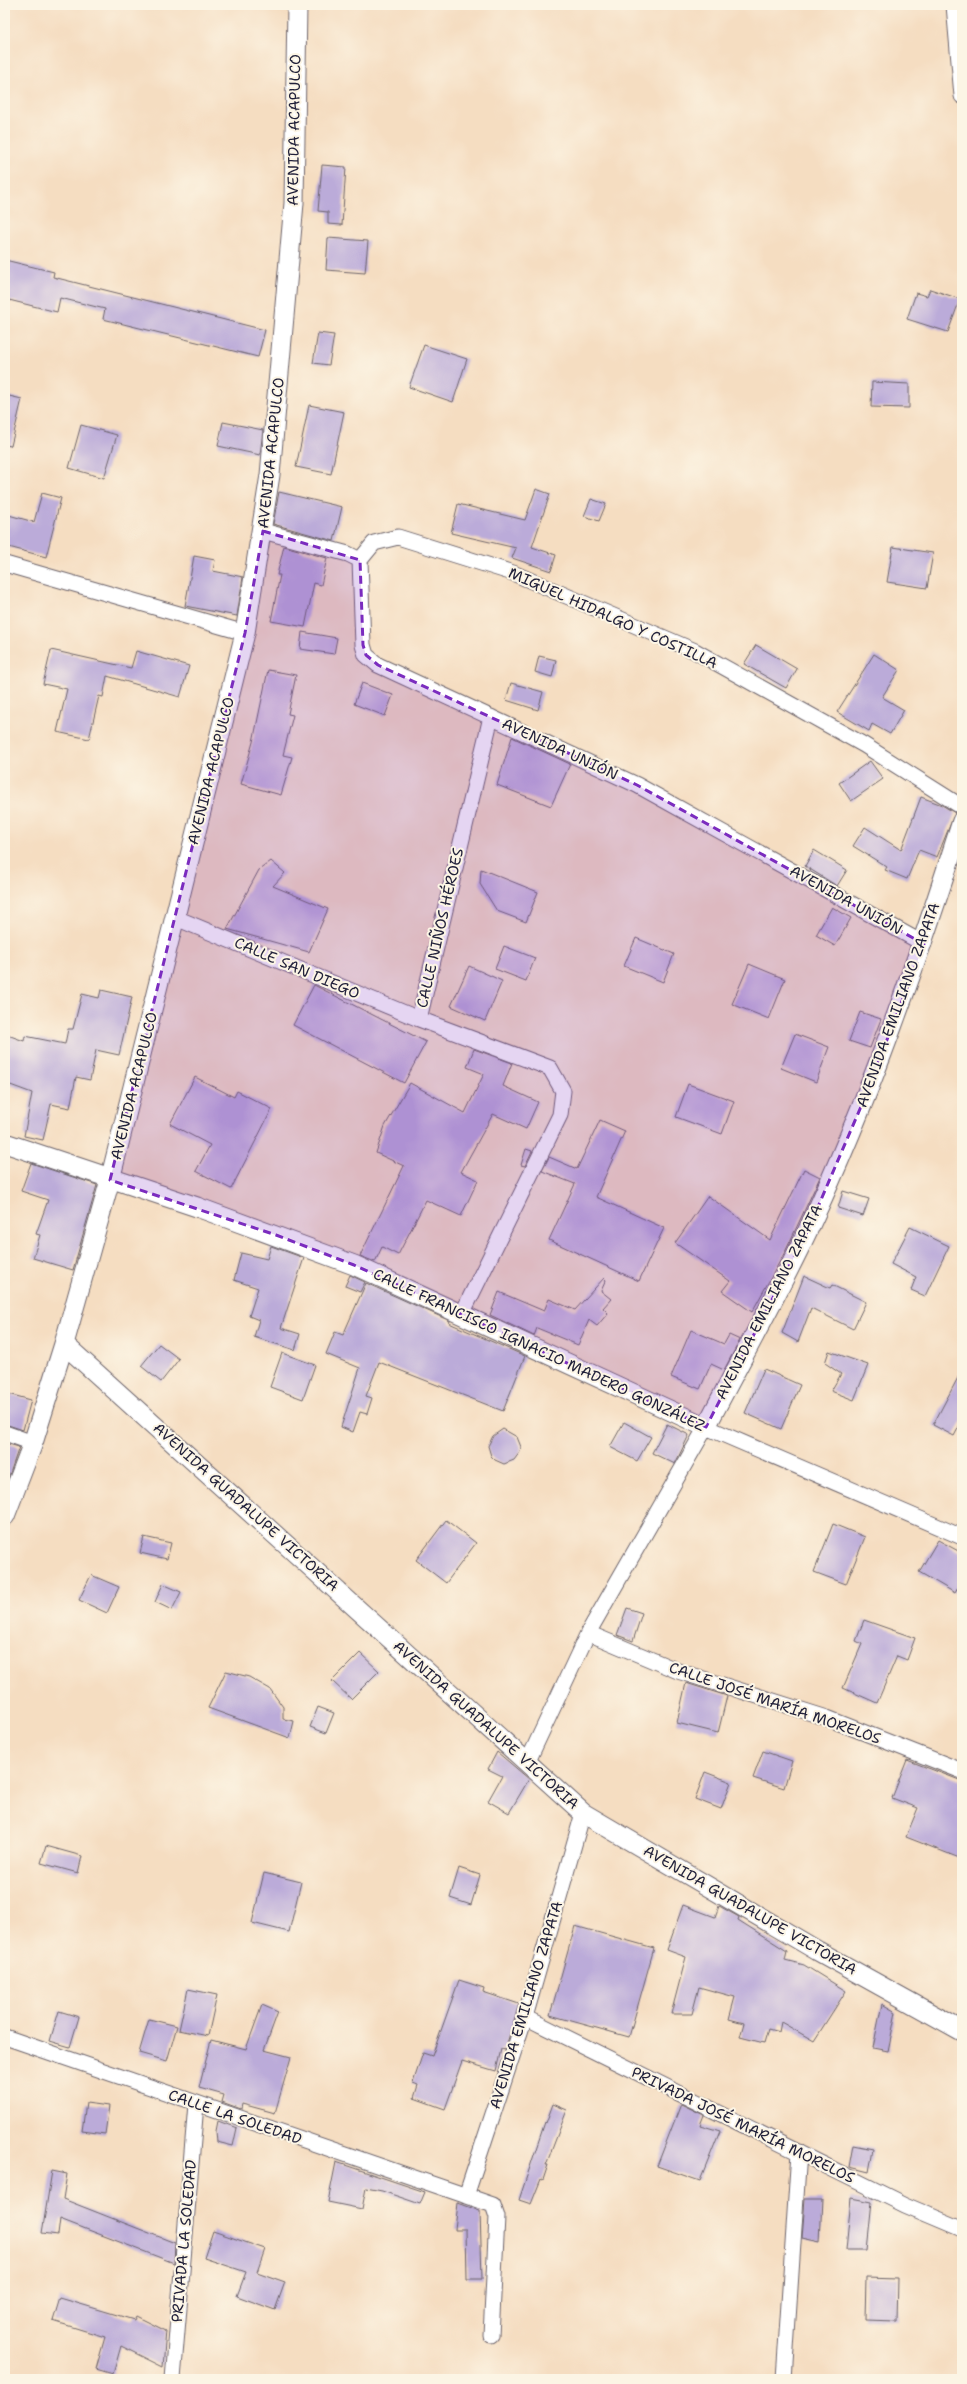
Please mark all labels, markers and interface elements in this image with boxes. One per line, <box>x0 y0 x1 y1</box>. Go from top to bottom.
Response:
street label: AVENIDA ACAPULCO <box>283 54 305 206</box>
street label: AVENIDA ACAPULCO <box>253 376 289 530</box>
street label: MIGUEL HIDALGO Y COSTILLA <box>505 563 721 673</box>
street label: AVENIDA ACAPULCO <box>183 695 239 847</box>
street label: AVENIDA UNIÓN <box>499 712 622 785</box>
street label: CALLE NIÑOS HÉROES <box>410 846 468 1010</box>
street label: AVENIDA UNIÓN <box>786 860 906 939</box>
street label: AVENIDA EMILIANO ZAPATA <box>852 900 944 1110</box>
street label: CALLE SAN DIEGO <box>231 933 363 1003</box>
street label: AVENIDA ACAPULCO <box>106 1010 162 1162</box>
street label: AVENIDA EMILIANO ZAPATA <box>711 1201 827 1403</box>
street label: CALLE FRANCISCO IGNACIO MADERO GONZÁLEZ <box>370 1263 709 1436</box>
street label: AVENIDA GUADALUPE VICTORIA <box>149 1418 343 1596</box>
street label: AVENIDA GUADALUPE VICTORIA <box>389 1636 583 1814</box>
street label: CALLE JOSÉ MARÍA MORELOS <box>666 1656 884 1749</box>
street label: AVENIDA GUADALUPE VICTORIA <box>640 1841 860 1980</box>
street label: AVENIDA EMILIANO ZAPATA <box>485 1898 567 2111</box>
street label: PRIVADA JOSÉ MARÍA MORELOS <box>628 2061 859 2188</box>
street label: CALLE LA SOLEDAD <box>166 2085 304 2149</box>
street label: PRIVADA LA SOLEDAD <box>167 2159 201 2323</box>

